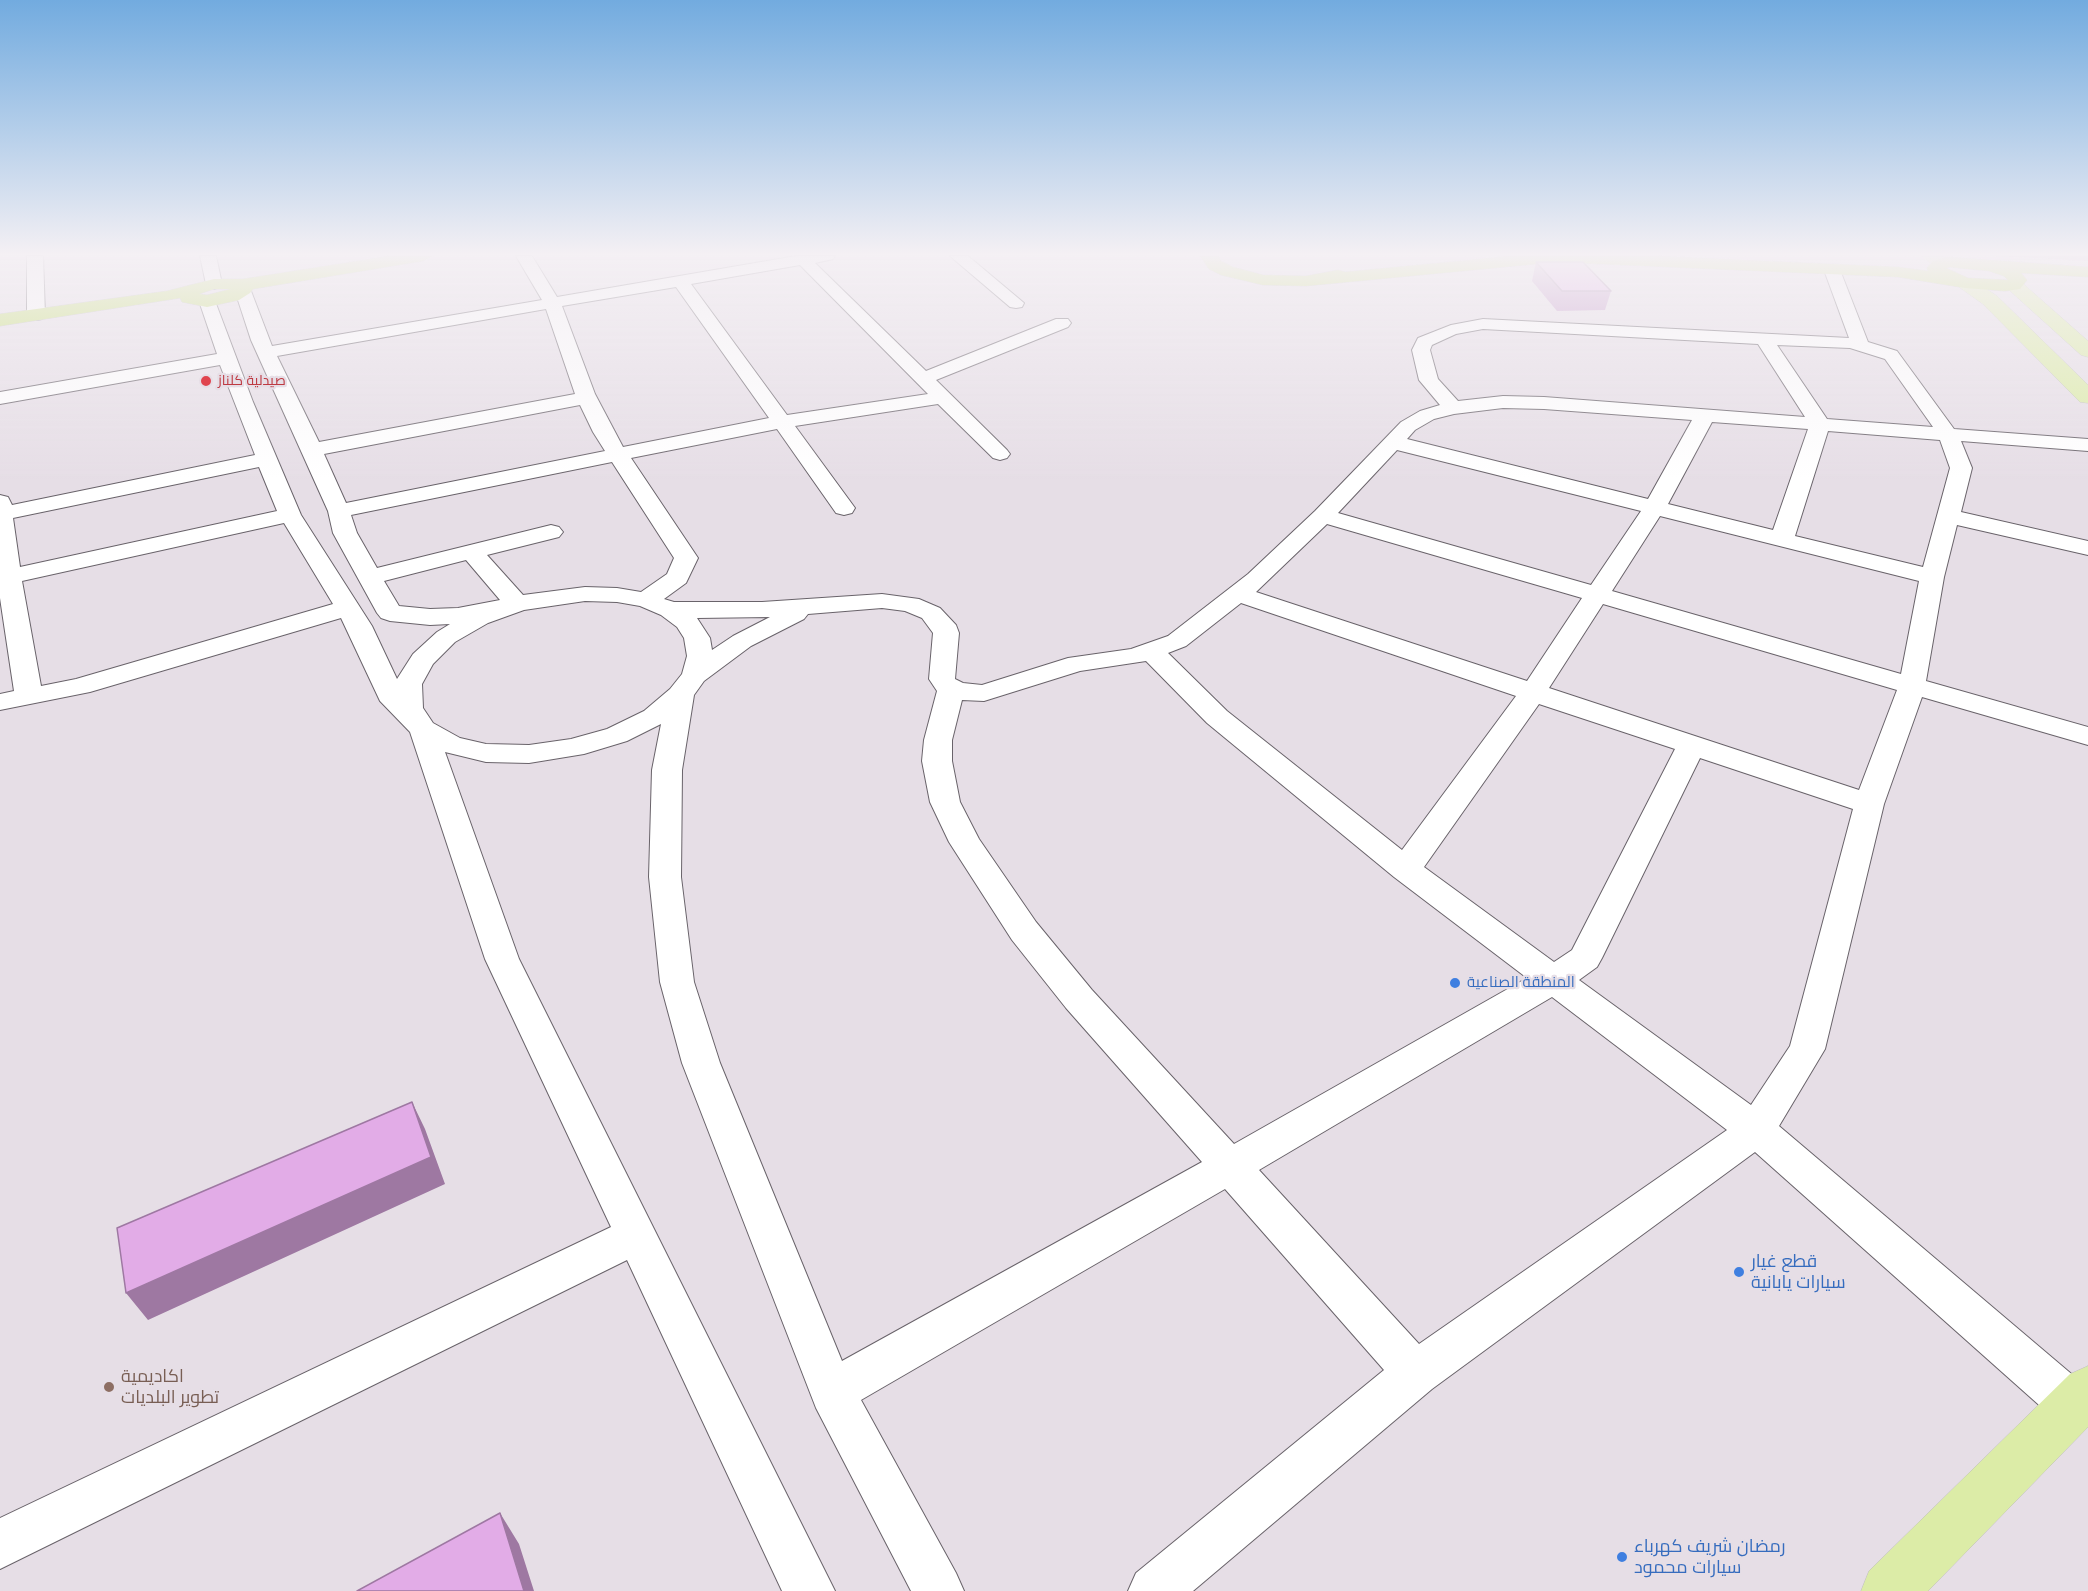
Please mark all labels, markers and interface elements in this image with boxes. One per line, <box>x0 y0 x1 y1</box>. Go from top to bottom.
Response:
place label: صيدلية كلناز <box>218 373 286 389</box>
marker: صيدلية كلناز <box>199 374 213 388</box>
place label: المنطقة الصناعية <box>1467 974 1575 992</box>
marker: المنطقة الصناعية <box>1448 976 1462 990</box>
place label: قطع غيار سيارات يابانية <box>1751 1251 1846 1294</box>
marker: قطع غيار سيارات يابانية <box>1732 1265 1746 1279</box>
place label: اكاديمية تطوير البلديات <box>121 1366 219 1408</box>
marker: اكاديمية تطوير البلديات <box>102 1380 116 1394</box>
place label: رمضان شريف كهرباء سيارات محمود <box>1634 1536 1786 1578</box>
marker: رمضان شريف كهرباء سيارات محمود <box>1615 1550 1629 1564</box>

